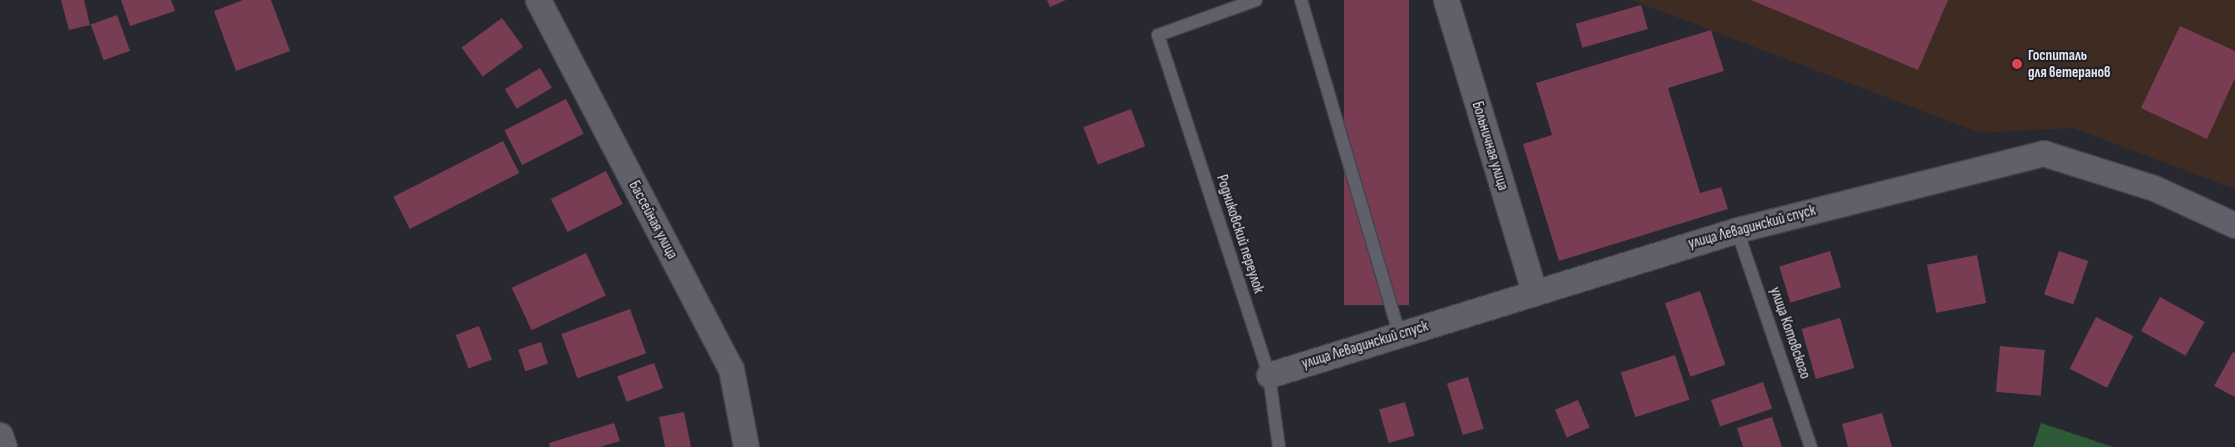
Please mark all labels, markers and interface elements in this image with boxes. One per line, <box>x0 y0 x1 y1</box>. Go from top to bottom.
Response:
place label: Госпиталь для ветеранов <box>2028 46 2111 81</box>
marker: Госпиталь для ветеранов <box>2010 57 2024 71</box>
street label: Больничная улица <box>1468 99 1512 193</box>
street label: Родниковский переулок <box>1212 173 1268 295</box>
street label: Бассейная улица <box>625 178 681 262</box>
street label: улица Левадинский спуск <box>1686 201 1818 253</box>
street label: улица Котовского <box>1766 285 1814 381</box>
street label: улица Левадинский спуск <box>1300 317 1430 373</box>

